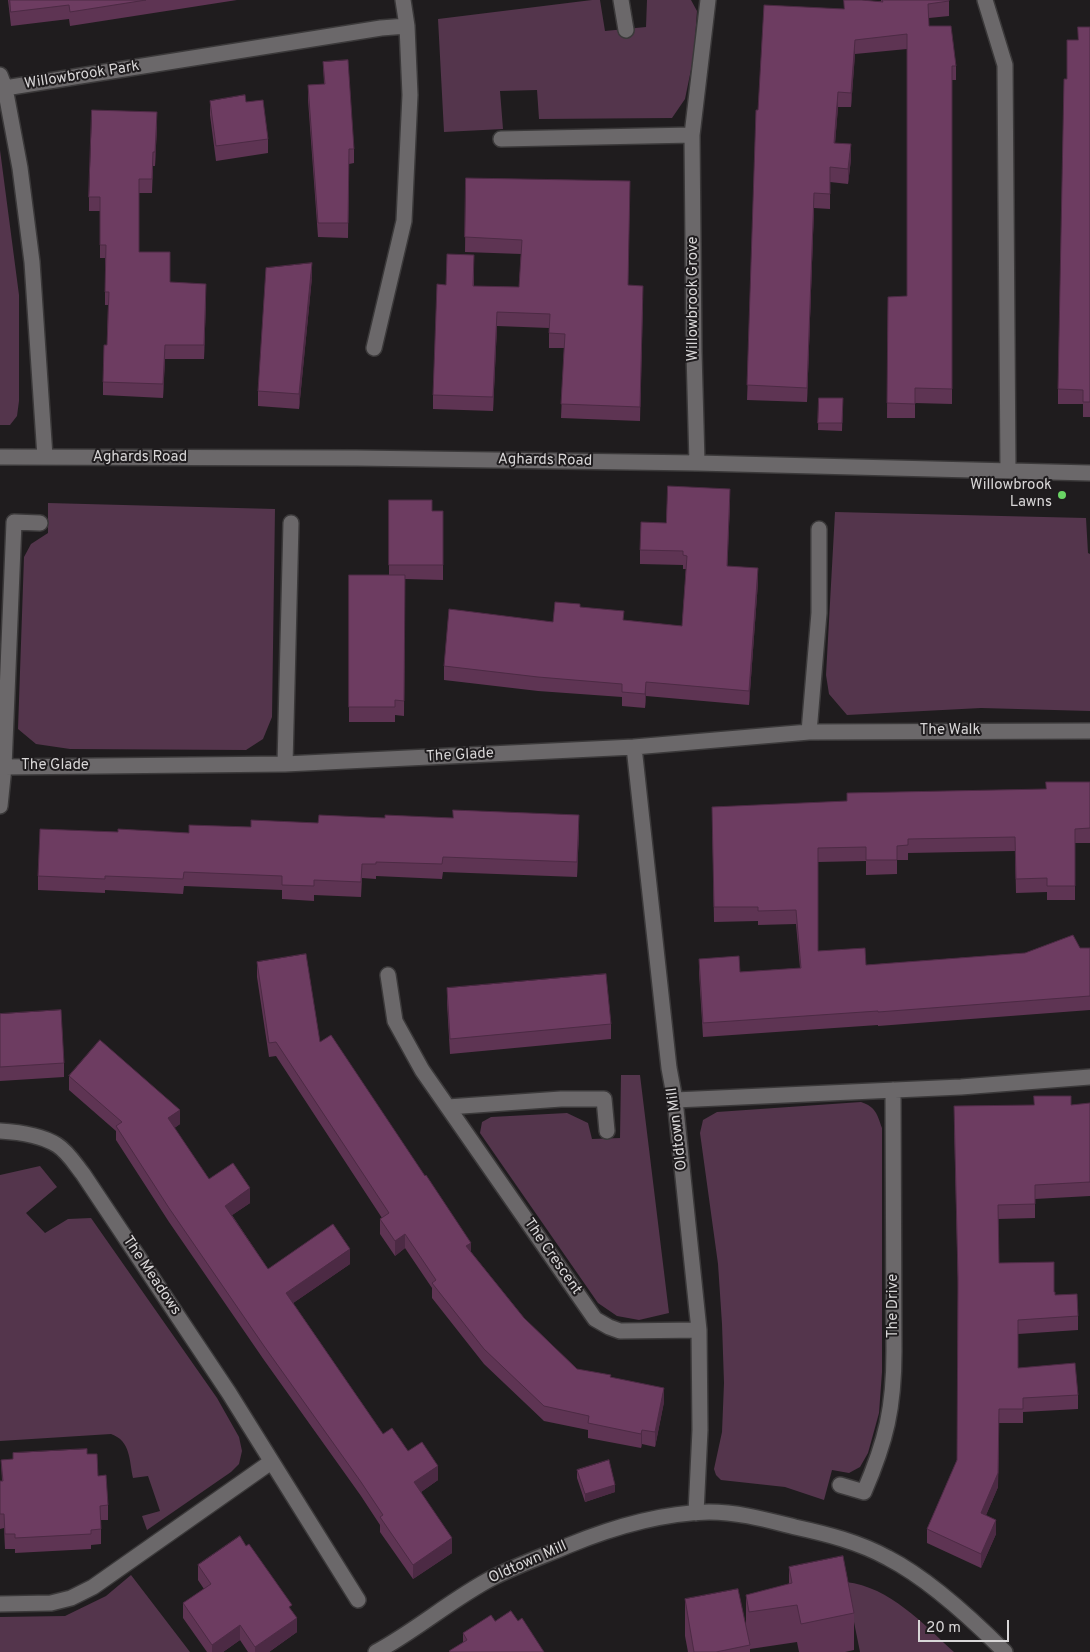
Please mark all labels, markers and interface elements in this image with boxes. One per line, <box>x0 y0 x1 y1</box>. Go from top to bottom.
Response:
street label: Willowbrook Park <box>23 58 141 94</box>
street label: Willowbrook Grove <box>685 236 703 362</box>
street label: Aghards Road <box>93 449 187 467</box>
street label: Aghards Road <box>498 451 592 471</box>
place label: Willowbrook Lawns <box>970 477 1052 512</box>
marker: Willowbrook Lawns <box>1056 489 1068 501</box>
street label: The Walk <box>919 722 981 740</box>
street label: The Glade <box>426 745 494 767</box>
street label: The Glade <box>21 757 89 775</box>
street label: Oldtown Mill <box>664 1086 692 1172</box>
street label: The Crescent <box>519 1216 585 1298</box>
street label: The Meadows <box>118 1233 184 1319</box>
street label: The Drive <box>885 1274 903 1338</box>
street label: Oldtown Mill <box>486 1538 570 1588</box>
scale bar <box>920 1610 1011 1642</box>
text: 20 m <box>926 1619 961 1638</box>

